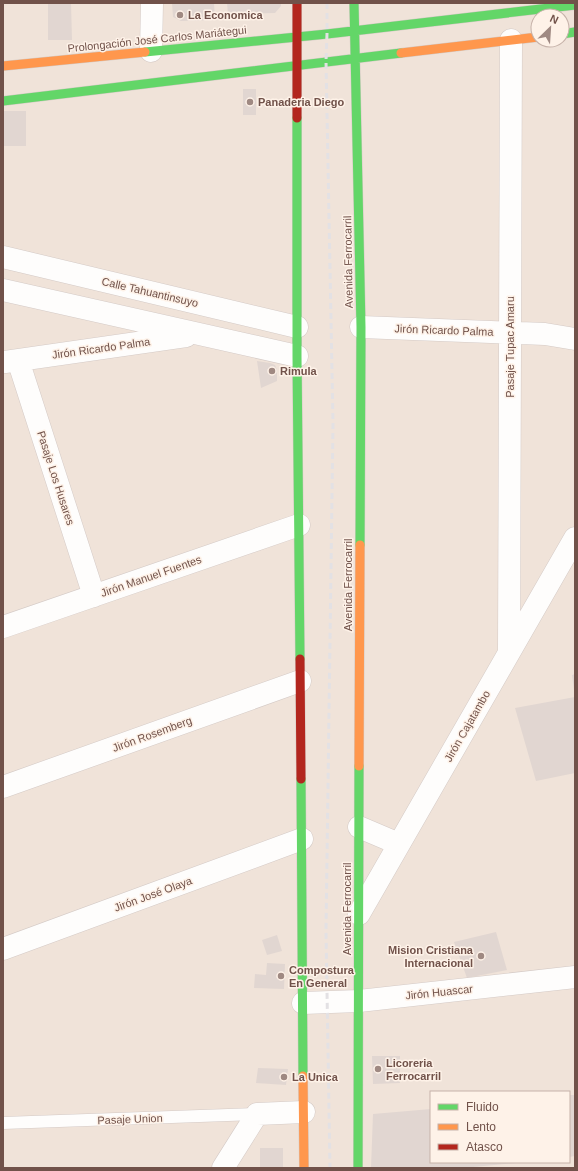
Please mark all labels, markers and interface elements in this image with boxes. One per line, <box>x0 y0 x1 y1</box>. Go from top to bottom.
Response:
north arrow <box>530 8 570 48</box>
place label: La Economica <box>188 9 263 21</box>
marker: La Economica <box>175 10 185 20</box>
text: N <box>548 12 560 26</box>
street label: Prolongación José Carlos Mariátegui <box>67 24 247 54</box>
place label: Panaderia Diego <box>258 96 344 108</box>
marker: Panaderia Diego <box>245 97 255 107</box>
street label: Avenida Ferrocarril <box>341 216 355 308</box>
street label: Calle Tahuantinsuyo <box>100 275 200 309</box>
street label: Pasaje Tupac Amaru <box>504 296 516 398</box>
street label: Jirón Ricardo Palma <box>394 322 495 338</box>
street label: Jirón Ricardo Palma <box>51 335 152 361</box>
place label: Rimula <box>280 365 318 377</box>
marker: Rimula <box>267 366 277 376</box>
street label: Pasaje Los Husares <box>35 429 77 527</box>
street label: Avenida Ferrocarril <box>342 539 354 631</box>
street label: Jirón Manuel Fuentes <box>99 553 203 599</box>
street label: Jirón Cajatambo <box>442 688 492 764</box>
street label: Jirón Rosemberg <box>111 714 193 754</box>
street label: Avenida Ferrocarril <box>341 863 353 955</box>
street label: Jirón José Olaya <box>112 874 194 914</box>
place label: Mision Cristiana Internacional <box>388 944 474 969</box>
marker: Mision Cristiana Internacional <box>476 951 486 961</box>
place label: Compostura En General <box>289 964 355 989</box>
marker: Compostura En General <box>276 971 286 981</box>
street label: Jirón Huascar <box>405 982 474 1002</box>
place label: Licoreria Ferrocarril <box>386 1057 441 1082</box>
marker: Licoreria Ferrocarril <box>373 1064 383 1074</box>
place label: La Unica <box>292 1071 339 1083</box>
marker: La Unica <box>279 1072 289 1082</box>
legend <box>430 1091 570 1163</box>
text: Fluido <box>466 1100 499 1114</box>
street label: Pasaje Union <box>97 1112 163 1126</box>
text: Lento <box>466 1120 496 1134</box>
text: Atasco <box>466 1140 503 1154</box>

